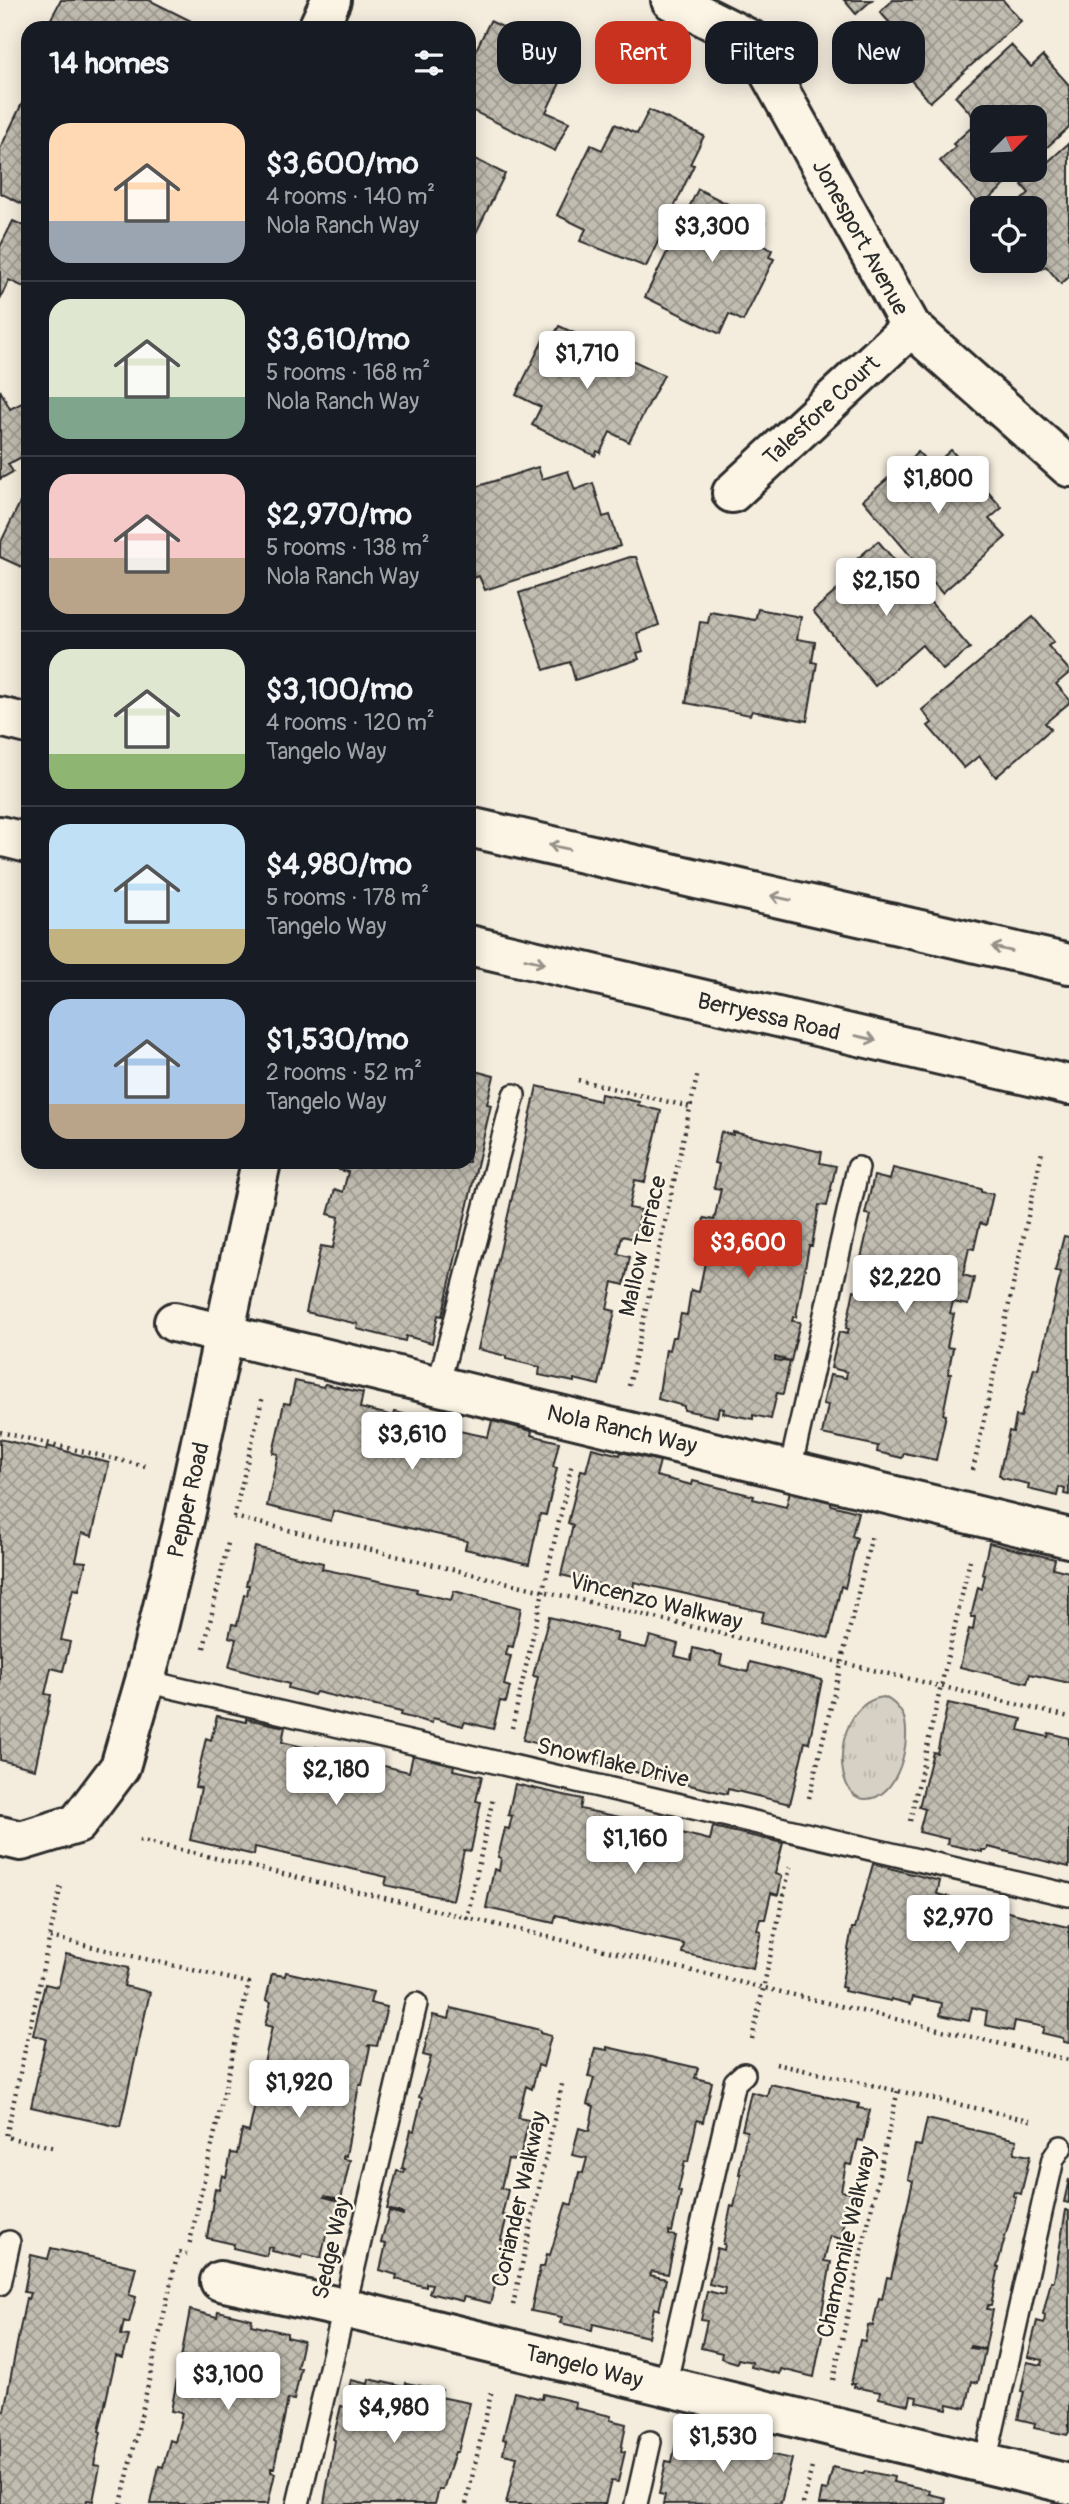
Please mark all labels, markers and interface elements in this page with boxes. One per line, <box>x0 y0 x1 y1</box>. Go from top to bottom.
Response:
chip: Buy <box>497 21 581 84</box>
chip: Rent <box>595 21 691 84</box>
chip: Filters <box>705 21 818 84</box>
chip: New <box>832 21 925 84</box>
icon: filters <box>410 44 448 82</box>
text: 14 homes <box>49 45 169 82</box>
north arrow <box>970 105 1046 182</box>
map controls <box>970 105 1047 273</box>
text: $3,600/mo <box>266 145 419 182</box>
icon: home <box>105 151 189 235</box>
street label: Jonesport Avenue <box>806 154 916 321</box>
text: 4 rooms · 140 m² <box>266 182 435 211</box>
button: locate <box>970 196 1047 273</box>
pin: $3,300 <box>655 204 769 264</box>
text: Nola Ranch Way <box>266 211 419 240</box>
text: $3,300 <box>674 212 750 241</box>
text: $3,610/mo <box>266 321 410 358</box>
icon: home <box>105 327 189 411</box>
pin: $1,710 <box>530 332 644 391</box>
text: $1,710 <box>555 339 619 368</box>
street label: Talesfore Court <box>757 348 886 472</box>
text: 5 rooms · 168 m² <box>266 358 430 387</box>
text: Nola Ranch Way <box>266 387 419 416</box>
pin: $1,800 <box>881 456 995 516</box>
text: $1,800 <box>903 464 973 493</box>
text: $2,970/mo <box>266 496 412 533</box>
icon: home <box>105 502 189 586</box>
text: 5 rooms · 138 m² <box>266 533 430 562</box>
pin: $2,150 <box>829 558 943 618</box>
text: Nola Ranch Way <box>266 562 419 591</box>
text: $2,150 <box>852 566 920 595</box>
text: $3,100/mo <box>266 671 413 708</box>
icon: home <box>105 677 189 761</box>
text: 4 rooms · 120 m² <box>266 708 435 737</box>
text: Tangelo Way <box>266 737 386 766</box>
one-way arrow <box>548 840 571 854</box>
text: $4,980/mo <box>266 846 412 883</box>
icon: home <box>105 852 189 936</box>
text: 5 rooms · 178 m² <box>266 883 429 912</box>
one-way arrow <box>770 891 793 904</box>
text: Tangelo Way <box>266 912 386 941</box>
one-way arrow <box>992 942 1014 955</box>
one-way arrow <box>524 955 546 968</box>
street label: Berryessa Road <box>695 986 843 1047</box>
text: $1,530/mo <box>266 1021 409 1058</box>
icon: home <box>105 1027 189 1111</box>
one-way arrow <box>854 1032 877 1045</box>
text: 2 rooms · 52 m² <box>266 1058 422 1087</box>
text: Tangelo Way <box>266 1087 386 1116</box>
street label: Mallow Terrace <box>612 1172 673 1319</box>
pin: $3,600 <box>691 1220 805 1280</box>
text: $3,600 <box>710 1228 786 1257</box>
pin: $2,220 <box>848 1256 962 1315</box>
text: $2,220 <box>869 1263 941 1292</box>
street label: Nola Ranch Way <box>544 1398 700 1461</box>
pin: $3,610 <box>355 1412 469 1472</box>
text: $3,610 <box>377 1420 447 1449</box>
street label: Pepper Road <box>161 1439 216 1561</box>
street label: Vincenzo Walkway <box>566 1566 745 1637</box>
street label: Snowflake Drive <box>534 1731 692 1794</box>
pin: $2,180 <box>279 1748 393 1807</box>
text: $2,180 <box>302 1755 370 1784</box>
pin: $1,160 <box>578 1816 692 1876</box>
text: $1,160 <box>602 1824 668 1853</box>
pin: $2,970 <box>901 1896 1015 1955</box>
text: $2,970 <box>923 1903 993 1932</box>
pin: $1,920 <box>242 2060 356 2120</box>
text: $1,920 <box>265 2068 333 2097</box>
street label: Coriander Walkway <box>485 2108 554 2290</box>
street label: Chamomile Walkway <box>810 2143 883 2341</box>
street label: Sedge Way <box>306 2194 357 2302</box>
street label: Tangelo Way <box>522 2338 646 2395</box>
pin: $3,100 <box>171 2352 285 2412</box>
text: $3,100 <box>192 2360 264 2389</box>
pin: $4,980 <box>337 2386 451 2445</box>
text: $4,980 <box>359 2393 429 2422</box>
pin: $1,530 <box>666 2414 780 2474</box>
text: $1,530 <box>689 2422 757 2451</box>

